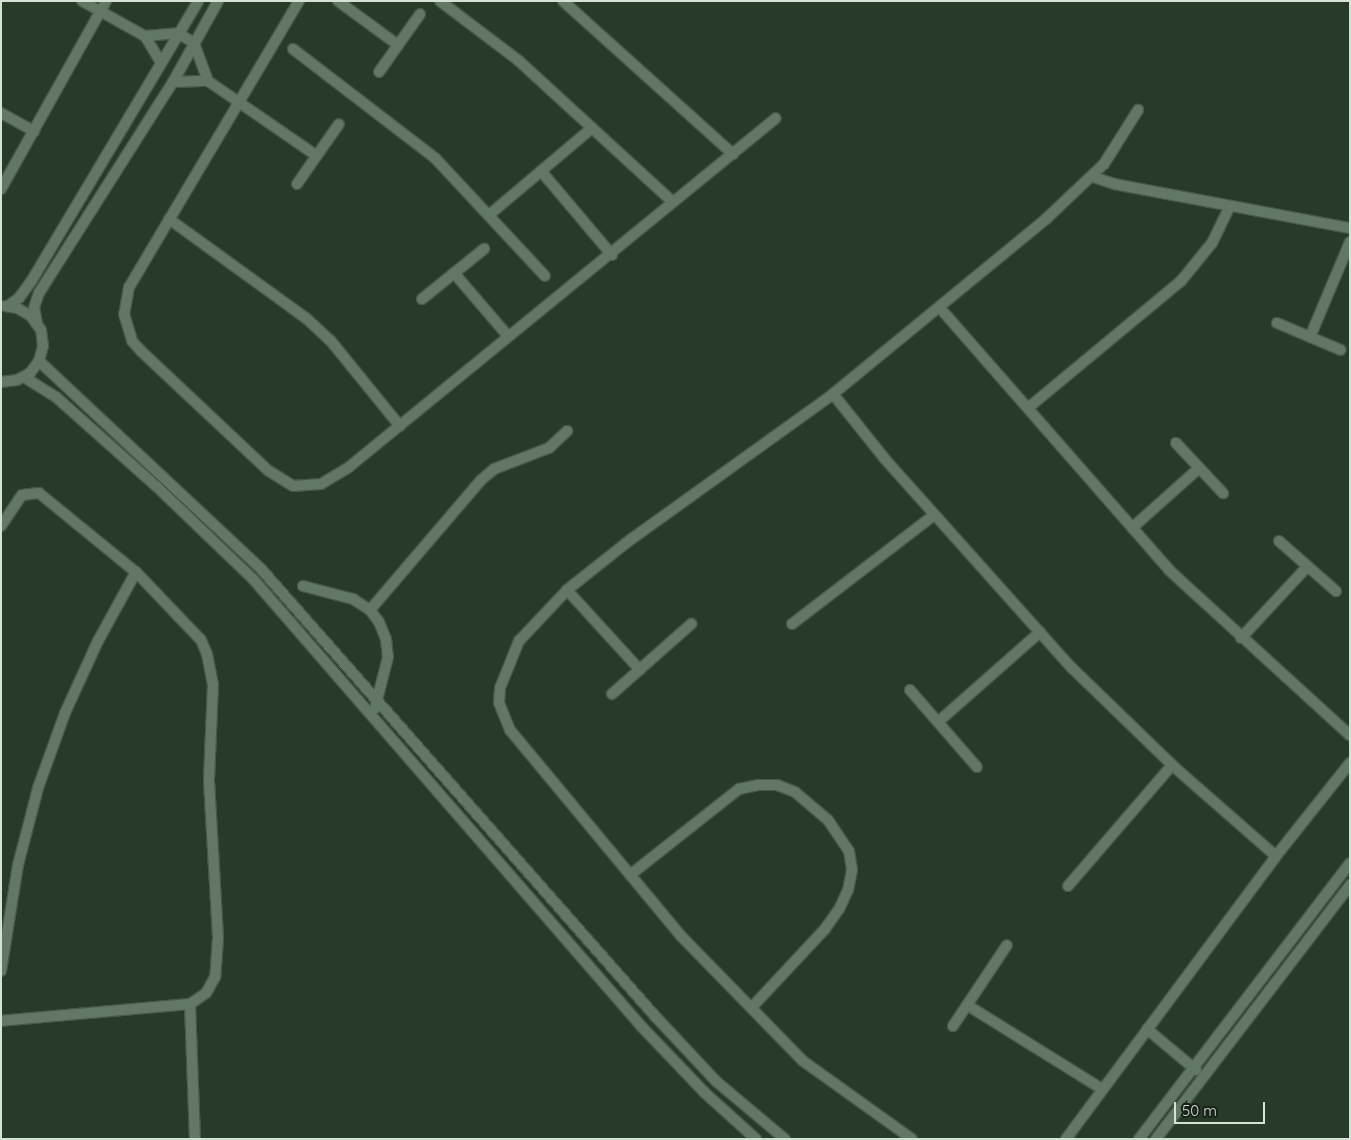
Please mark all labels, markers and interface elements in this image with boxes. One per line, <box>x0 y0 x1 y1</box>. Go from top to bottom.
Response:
scale bar <box>1176 1092 1267 1124</box>
text: 50 m <box>1182 1101 1217 1120</box>

